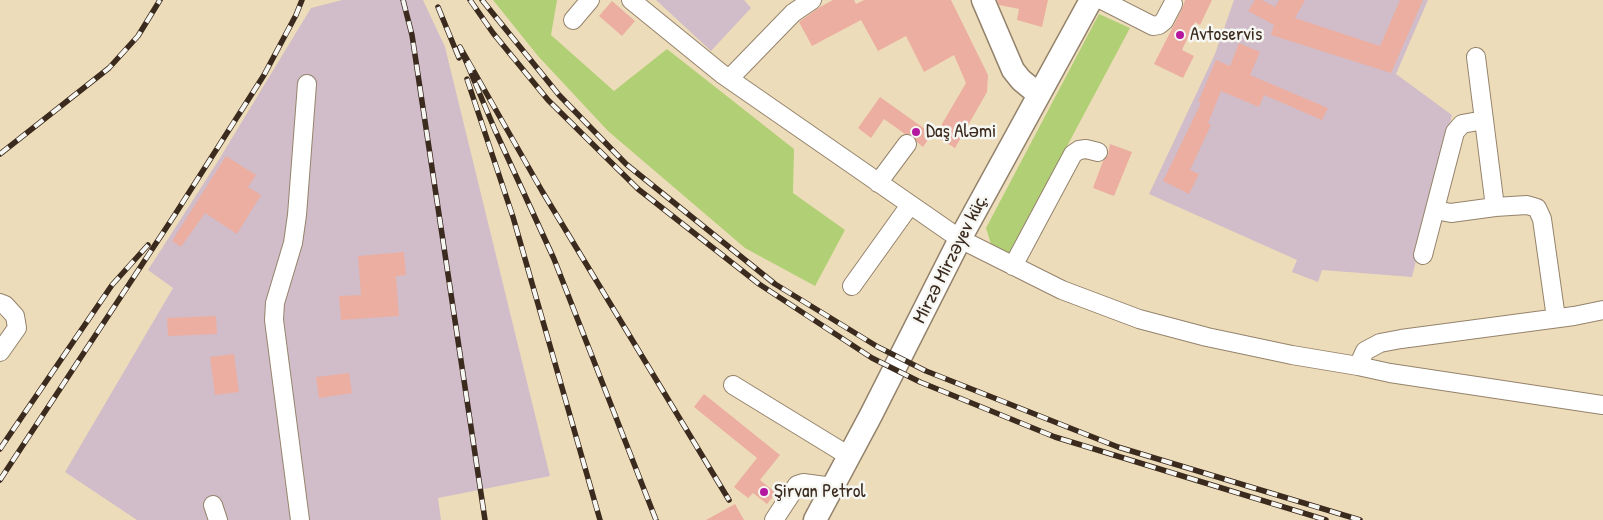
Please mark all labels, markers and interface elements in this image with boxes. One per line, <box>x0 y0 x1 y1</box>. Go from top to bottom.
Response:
place label: Avtoservis <box>1190 24 1262 46</box>
marker: Avtoservis <box>1174 29 1186 41</box>
place label: Daş Aləmi <box>926 121 996 143</box>
marker: Daş Aləmi <box>910 126 922 138</box>
street label: Mirzə Mirzəyev küç. <box>909 191 993 327</box>
place label: Şirvan Petrol <box>774 481 866 503</box>
marker: Şirvan Petrol <box>758 486 770 498</box>

